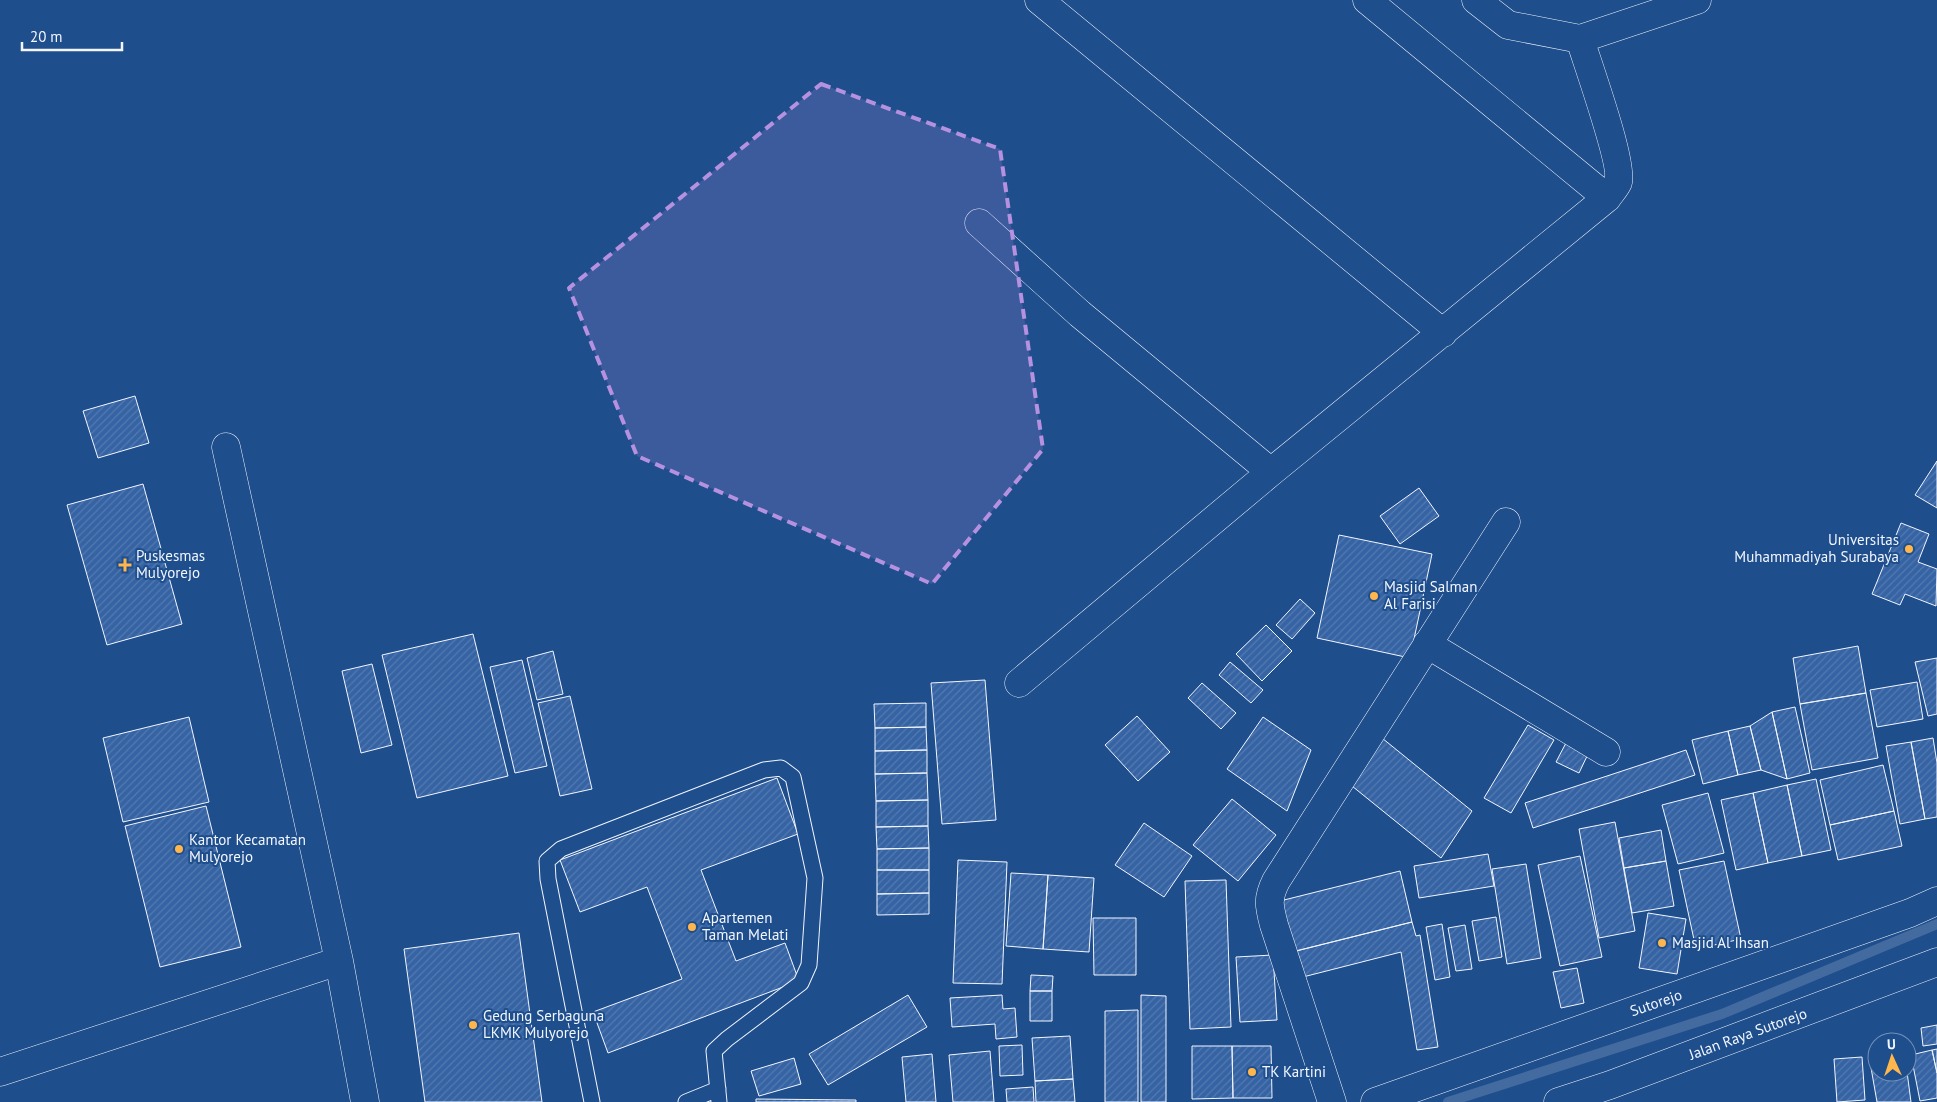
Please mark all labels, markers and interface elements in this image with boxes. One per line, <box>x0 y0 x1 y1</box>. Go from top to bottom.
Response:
scale bar <box>22 20 122 52</box>
text: 20 m <box>30 27 63 46</box>
place label: Universitas Muhammadiyah Surabaya <box>1734 530 1899 566</box>
marker: Universitas Muhammadiyah Surabaya <box>1903 543 1915 555</box>
place label: Puskesmas Mulyorejo <box>136 546 205 582</box>
marker: Puskesmas Mulyorejo <box>118 558 132 572</box>
place label: Masjid Salman Al Farisi <box>1384 577 1477 613</box>
marker: Masjid Salman Al Farisi <box>1368 590 1380 602</box>
place label: Kantor Kecamatan Mulyorejo <box>189 830 306 866</box>
marker: Kantor Kecamatan Mulyorejo <box>173 843 185 855</box>
place label: Apartemen Taman Melati <box>702 908 788 944</box>
marker: Apartemen Taman Melati <box>686 921 698 933</box>
place label: Masjid Al Ihsan <box>1672 933 1769 952</box>
marker: Masjid Al Ihsan <box>1656 937 1668 949</box>
street label: Sutorejo <box>1627 985 1684 1020</box>
street label: Jalan Raya Sutorejo <box>1685 1003 1809 1064</box>
place label: Gedung Serbaguna LKMK Mulyorejo <box>483 1006 604 1042</box>
marker: Gedung Serbaguna LKMK Mulyorejo <box>467 1019 479 1031</box>
north arrow <box>1867 1032 1917 1082</box>
text: U <box>1886 1035 1896 1053</box>
place label: TK Kartini <box>1262 1062 1326 1081</box>
marker: TK Kartini <box>1246 1066 1258 1078</box>

